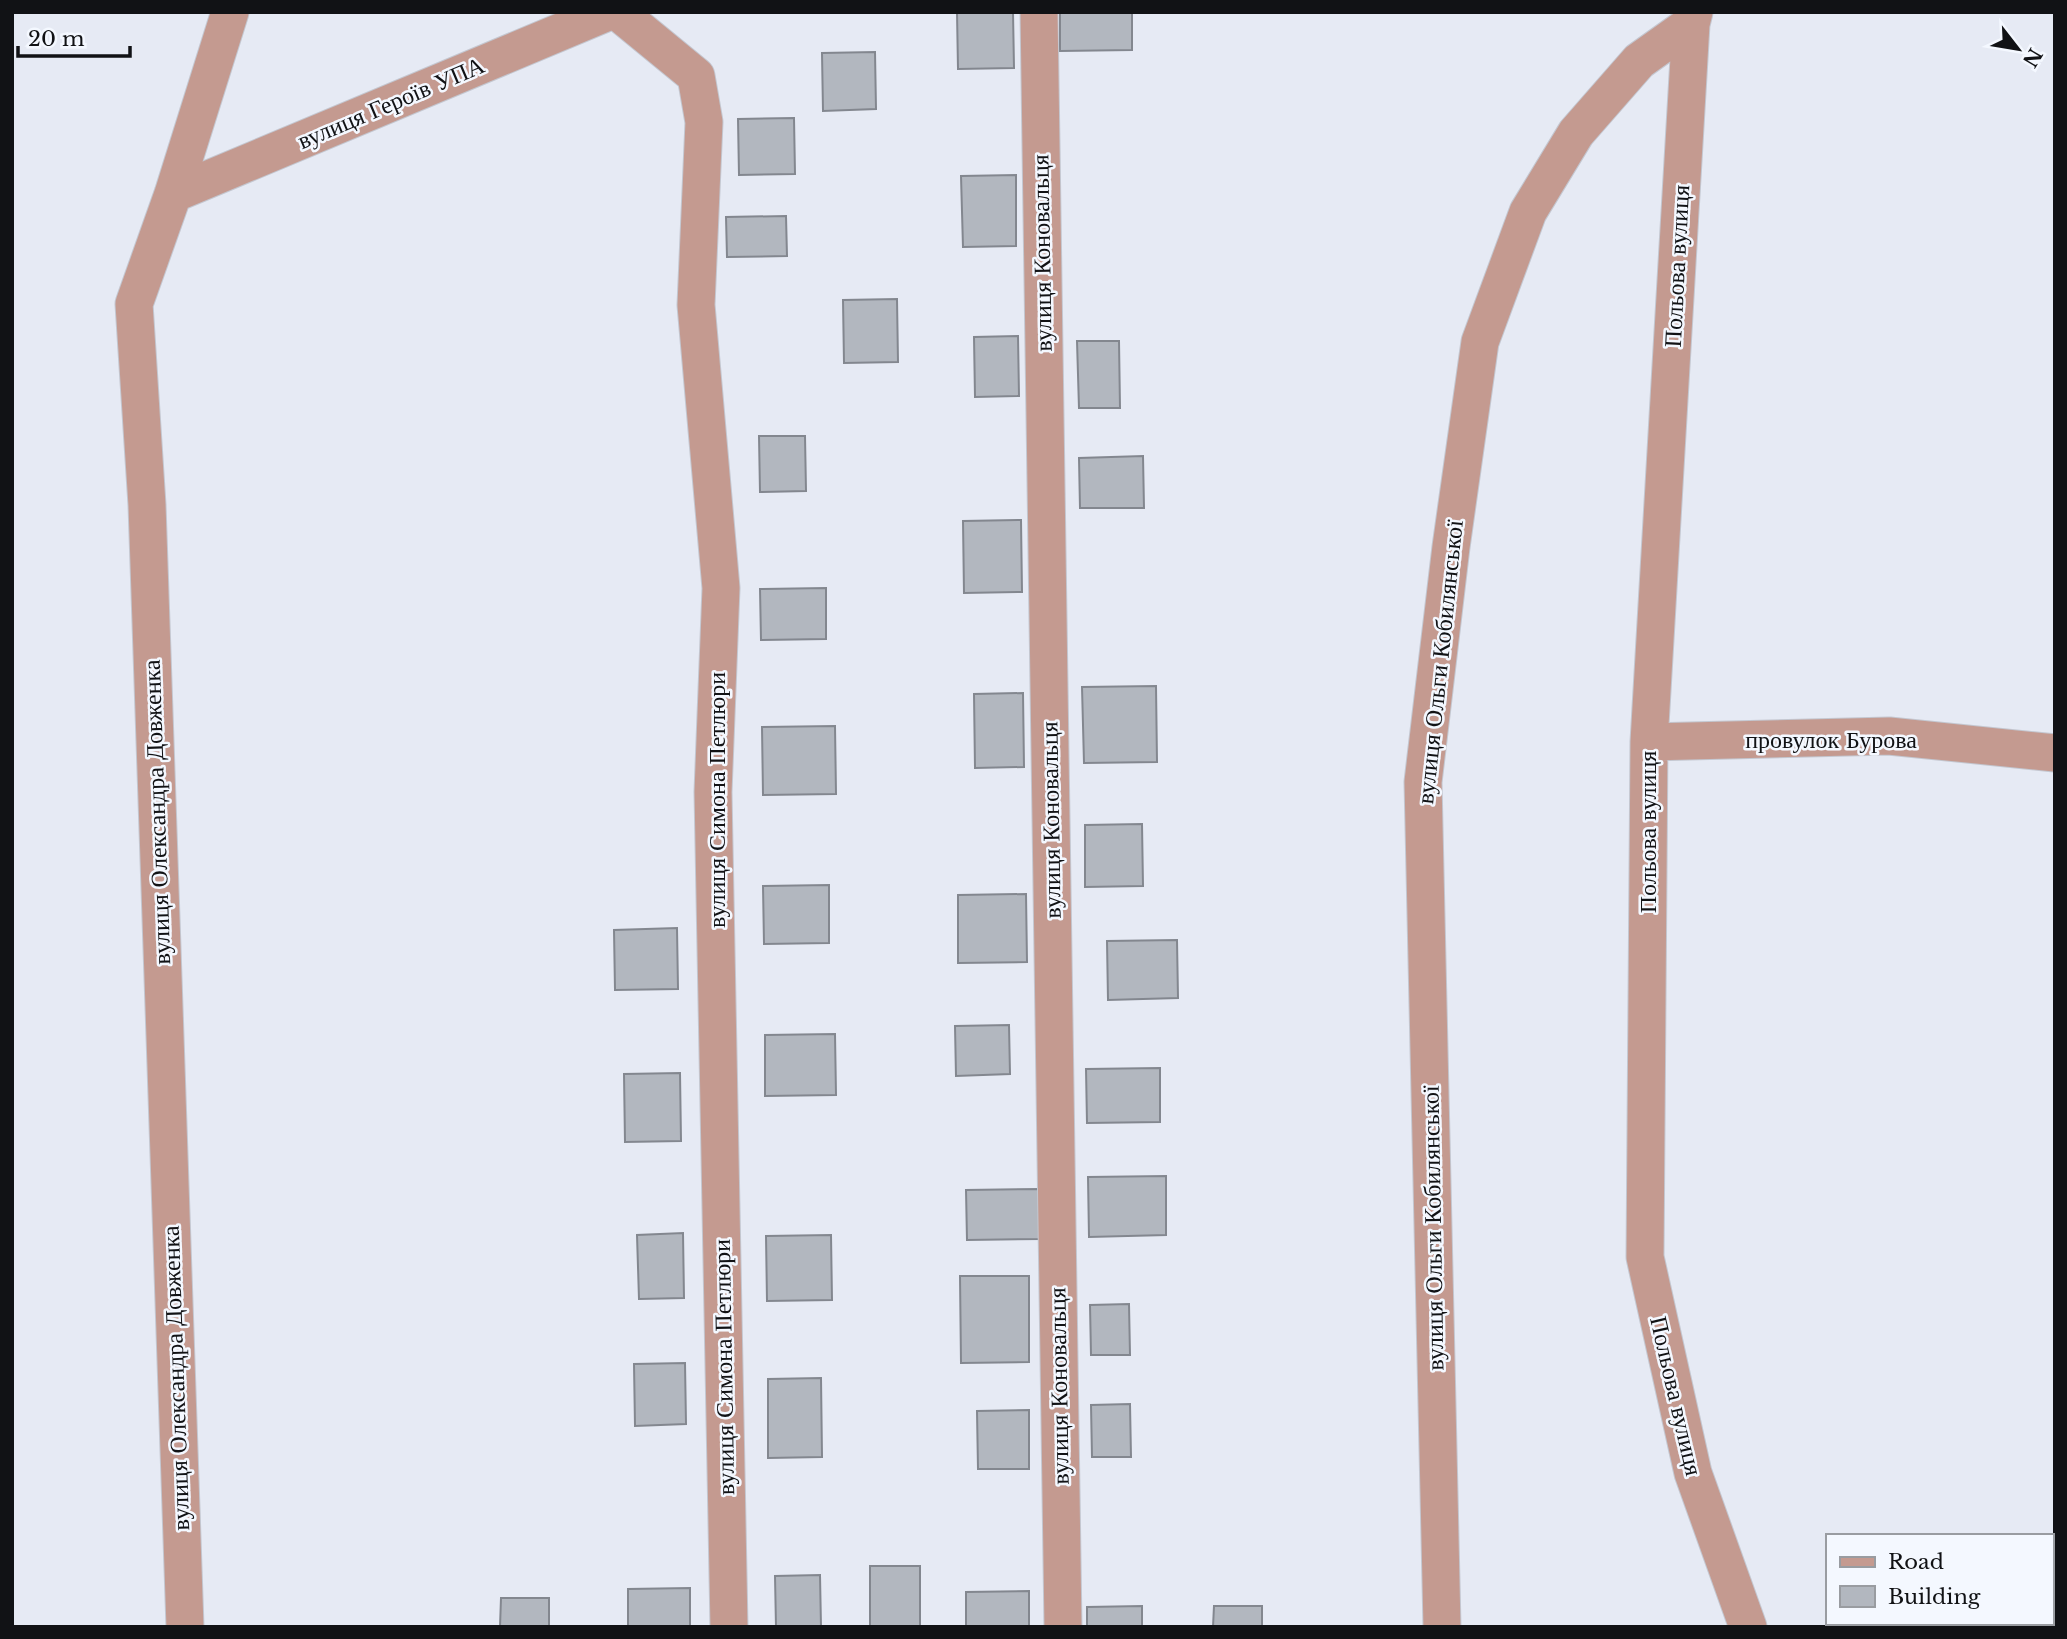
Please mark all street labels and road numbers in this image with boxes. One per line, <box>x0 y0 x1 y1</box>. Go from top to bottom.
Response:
street label: вулиця Героїв УПА <box>293 50 489 155</box>
street label: вулиця Коновальця <box>1025 154 1058 352</box>
street label: Польова вулиця <box>1658 184 1695 348</box>
street label: вулиця Ольги Кобилянської <box>1410 518 1469 805</box>
street label: вулиця Олександра Довженка <box>137 659 176 965</box>
street label: вулиця Симона Петлюри <box>702 672 731 928</box>
street label: вулиця Коновальця <box>1034 721 1067 919</box>
street label: провулок Бурова <box>1745 725 1917 754</box>
street label: Польова вулиця <box>1633 751 1662 913</box>
street label: вулиця Ольги Кобилянської <box>1416 1085 1449 1371</box>
street label: вулиця Олександра Довженка <box>156 1225 195 1531</box>
street label: вулиця Симона Петлюри <box>707 1239 740 1495</box>
street label: вулиця Коновальця <box>1042 1287 1075 1485</box>
street label: Польова вулиця <box>1644 1313 1709 1478</box>

